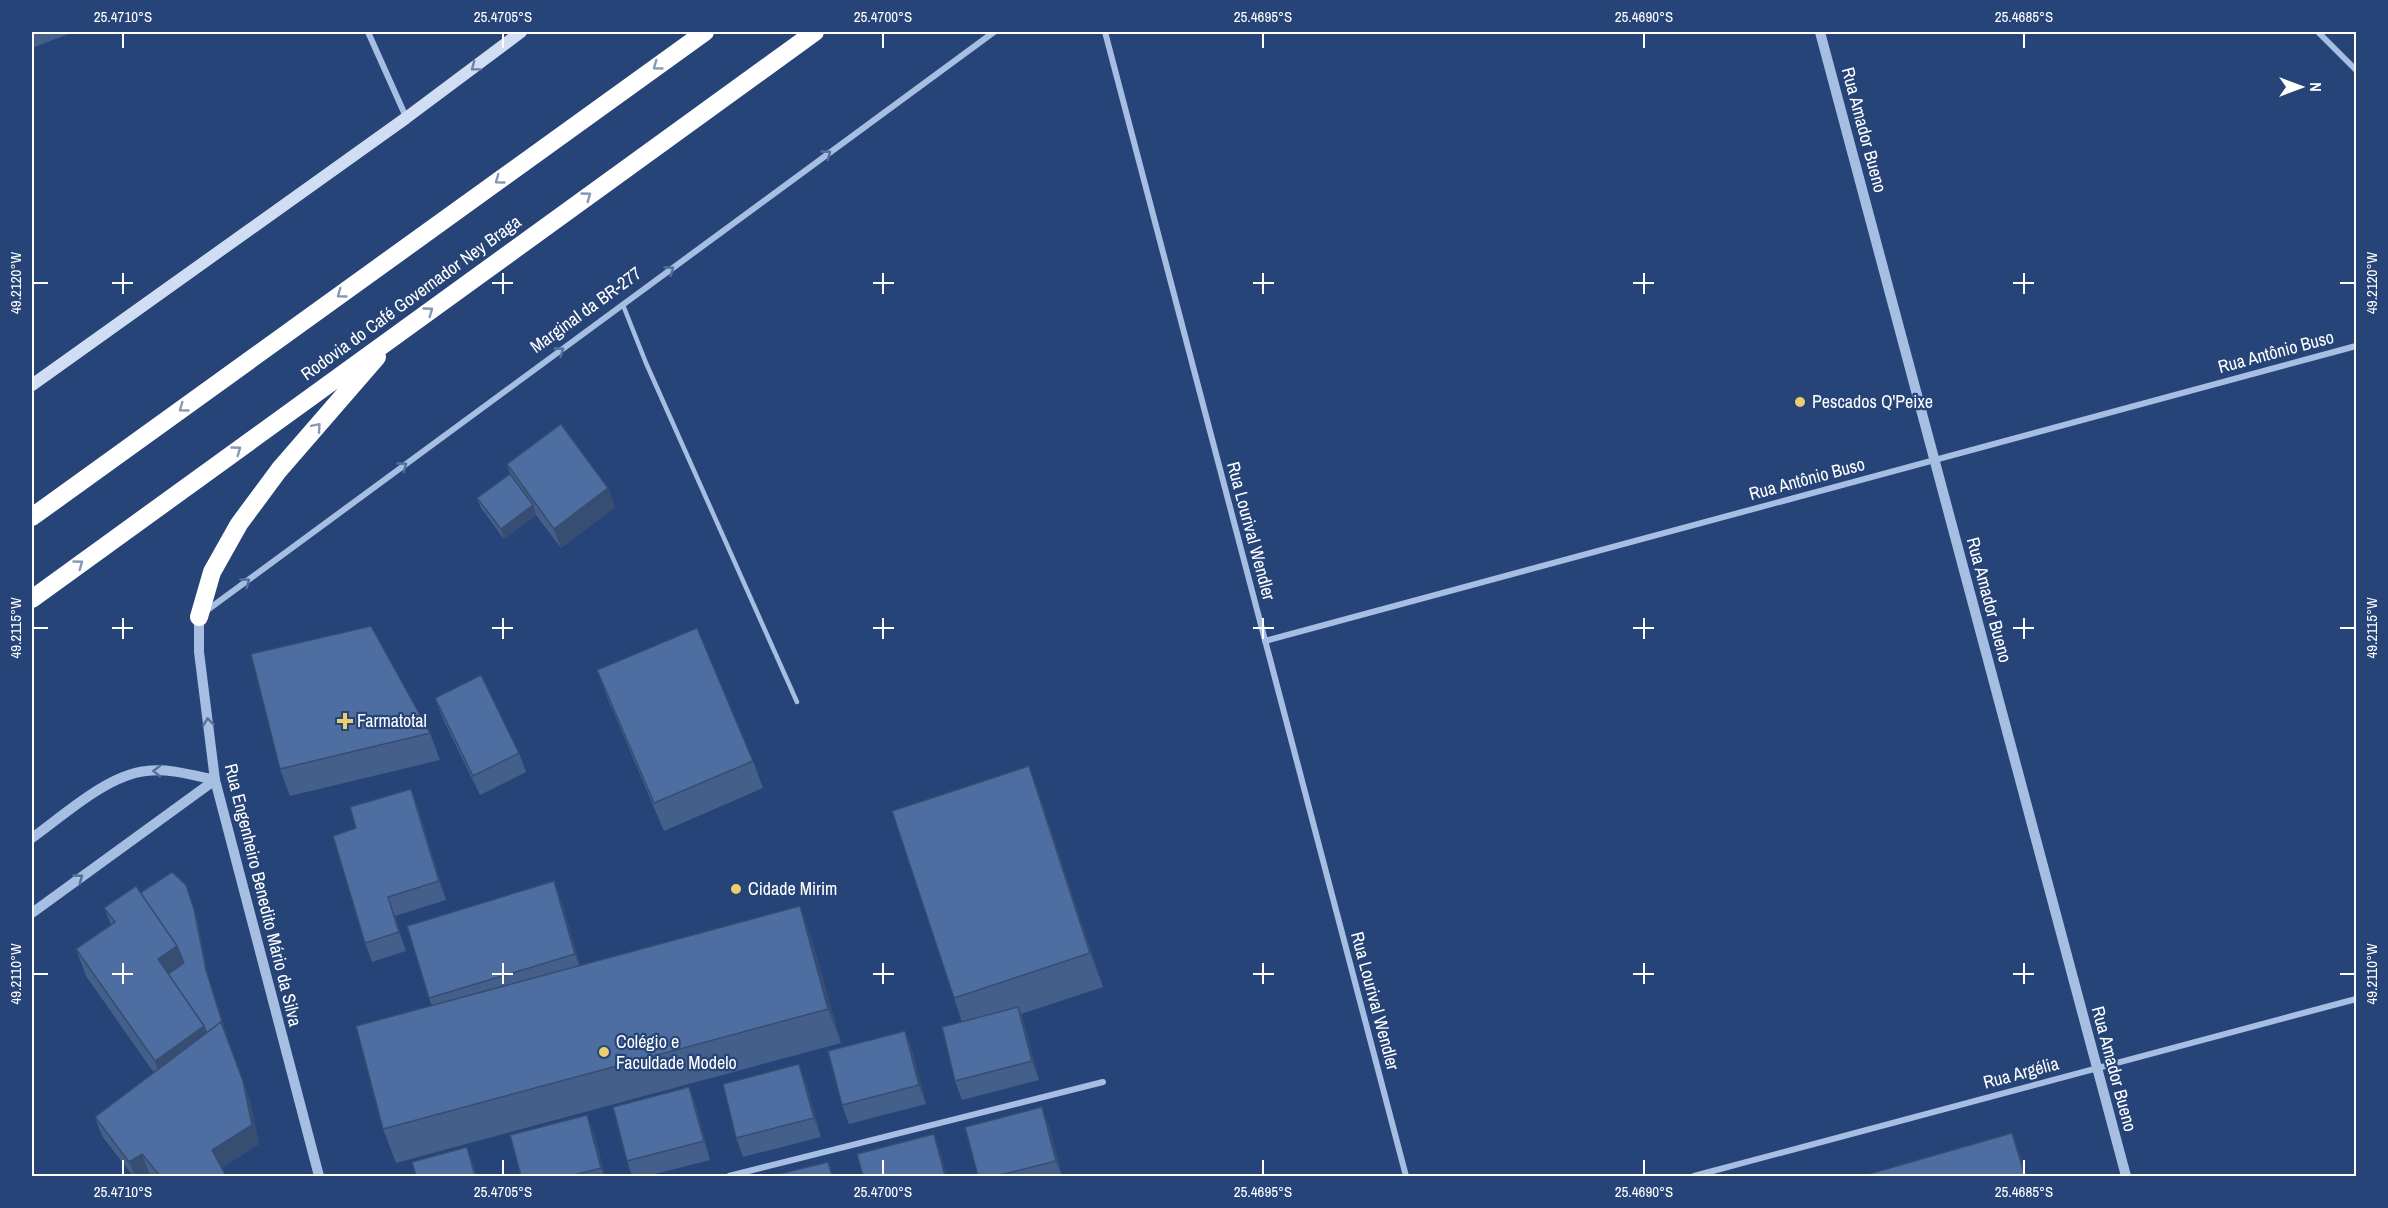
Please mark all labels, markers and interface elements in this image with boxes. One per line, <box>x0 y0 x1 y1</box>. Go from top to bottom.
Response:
text: 25.4710°S <box>94 6 152 27</box>
text: 25.4705°S <box>474 6 532 27</box>
text: 25.4700°S <box>854 6 912 27</box>
text: 25.4695°S <box>1234 6 1292 27</box>
text: 25.4690°S <box>1615 6 1673 27</box>
text: 25.4685°S <box>1995 6 2053 27</box>
north arrow <box>2271 57 2331 117</box>
one-way arrow <box>470 59 481 70</box>
one-way arrow <box>653 59 664 70</box>
street label: Rua Amador Bueno <box>1836 64 1893 195</box>
text: N <box>2305 82 2327 92</box>
one-way arrow <box>821 151 832 162</box>
one-way arrow <box>495 173 506 184</box>
one-way arrow <box>580 193 591 204</box>
street label: Rodovia do Café Governador Ney Braga <box>295 209 526 386</box>
text: 49.2120°W <box>5 252 26 314</box>
text: 49.2120°W <box>2361 252 2382 314</box>
street label: Marginal da BR-277 <box>525 261 646 359</box>
one-way arrow <box>664 266 675 277</box>
one-way arrow <box>336 287 347 298</box>
one-way arrow <box>422 307 433 318</box>
street label: Rua Antônio Buso <box>2215 324 2337 379</box>
one-way arrow <box>554 347 565 358</box>
place label: Pescados Q'Peixe <box>1812 389 1933 414</box>
marker: Pescados Q'Peixe <box>1793 395 1807 409</box>
one-way arrow <box>178 401 189 412</box>
one-way arrow <box>310 423 321 433</box>
one-way arrow <box>230 446 241 457</box>
street label: Rua Antônio Buso <box>1746 451 1868 506</box>
street label: Rua Lourival Wendler <box>1221 459 1282 603</box>
one-way arrow <box>396 463 407 474</box>
street label: Rua Amador Bueno <box>1961 534 2018 665</box>
one-way arrow <box>72 561 83 572</box>
one-way arrow <box>239 578 250 589</box>
text: 49.2115°W <box>5 597 26 659</box>
text: 49.2115°W <box>2361 597 2382 659</box>
place label: Farmatotal <box>357 708 427 733</box>
marker: Farmatotal <box>338 714 352 728</box>
one-way arrow <box>202 718 215 727</box>
street label: Rua Engenheiro Benedito Mário da Silva <box>219 761 308 1029</box>
one-way arrow <box>153 765 162 777</box>
one-way arrow <box>72 875 83 886</box>
place label: Cidade Mirim <box>748 876 837 901</box>
marker: Cidade Mirim <box>729 882 743 896</box>
street label: Rua Lourival Wendler <box>1345 929 1406 1073</box>
text: 49.2110°W <box>5 943 26 1005</box>
text: 49.2110°W <box>2361 943 2382 1005</box>
street label: Rua Amador Bueno <box>2086 1003 2143 1134</box>
place label: Colégio e Faculdade Modelo <box>616 1029 737 1075</box>
marker: Colégio e Faculdade Modelo <box>597 1045 611 1059</box>
street label: Rua Argélia <box>1980 1050 2061 1095</box>
text: 25.4710°S <box>94 1181 152 1202</box>
text: 25.4705°S <box>474 1181 532 1202</box>
text: 25.4700°S <box>854 1181 912 1202</box>
text: 25.4695°S <box>1234 1181 1292 1202</box>
text: 25.4690°S <box>1615 1181 1673 1202</box>
text: 25.4685°S <box>1995 1181 2053 1202</box>

